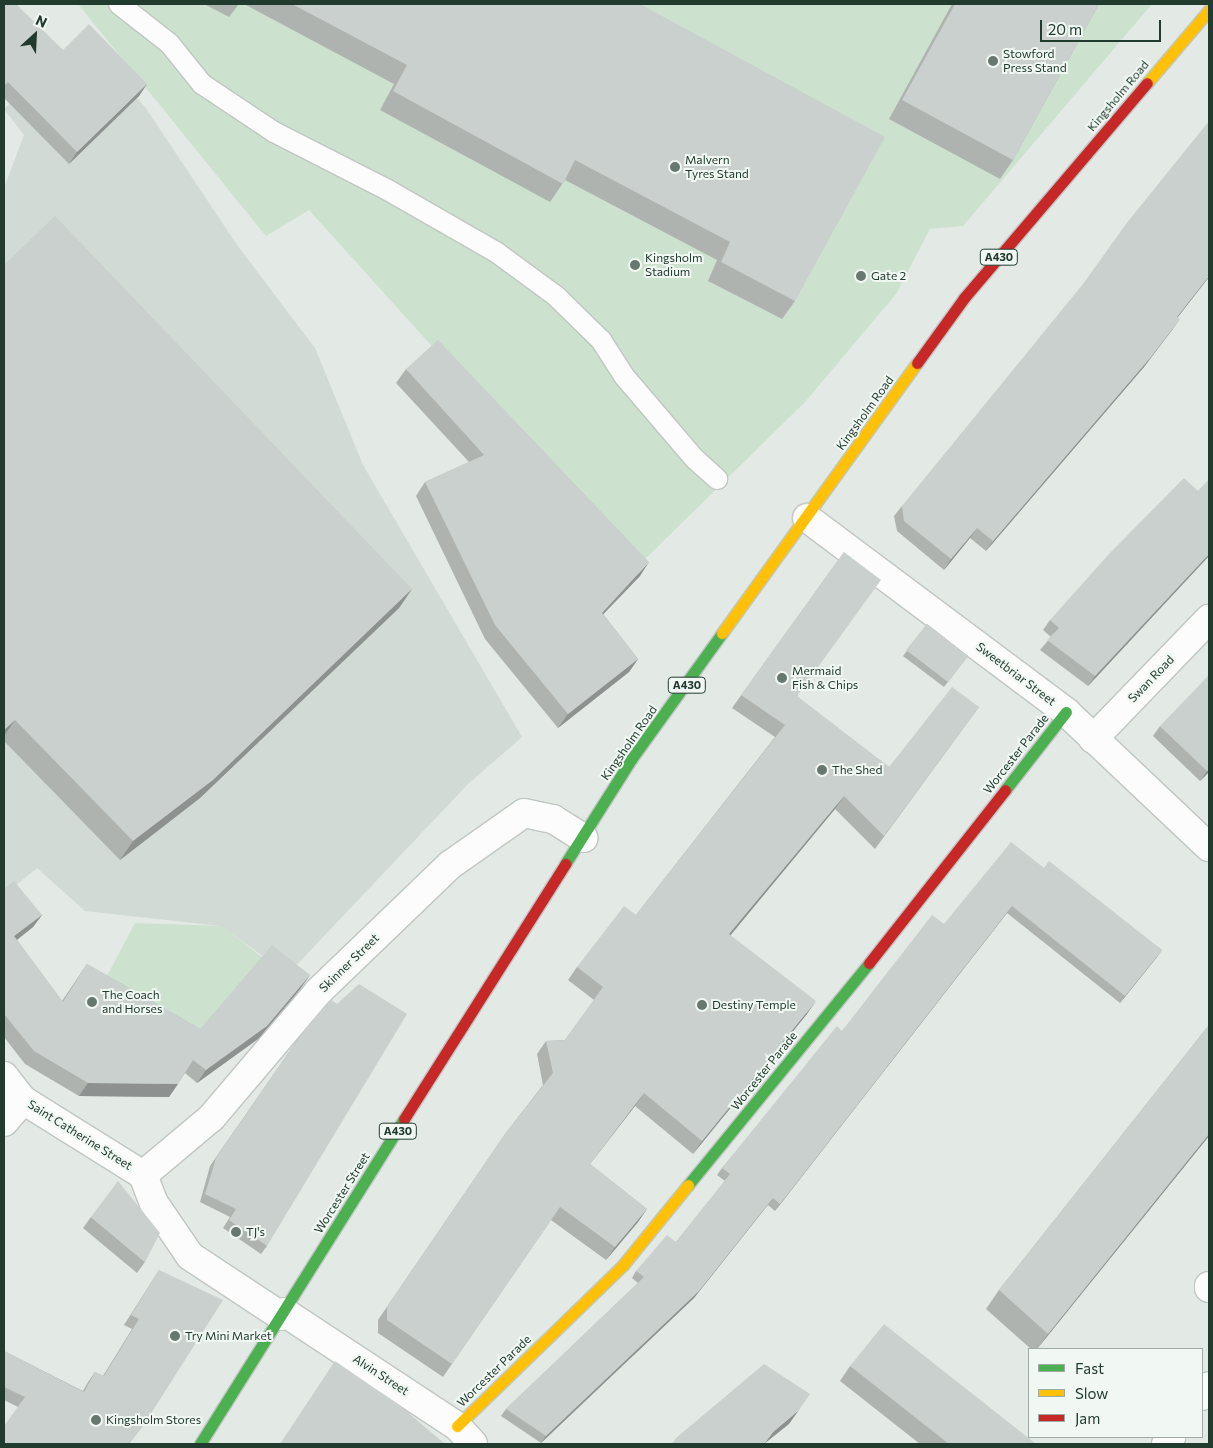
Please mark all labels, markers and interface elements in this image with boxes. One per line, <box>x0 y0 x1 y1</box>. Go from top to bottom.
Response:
north arrow <box>10 10 60 60</box>
scale bar <box>1043 10 1164 42</box>
text: N <box>33 11 50 31</box>
text: 20 m <box>1048 20 1082 38</box>
place label: Stowford Press Stand <box>1003 47 1067 75</box>
marker: Stowford Press Stand <box>987 55 999 67</box>
street label: Kingsholm Road <box>1084 58 1152 134</box>
place label: Malvern Tyres Stand <box>685 153 749 181</box>
marker: Malvern Tyres Stand <box>669 161 681 173</box>
road number: A430 <box>979 248 1019 266</box>
place label: Kingsholm Stadium <box>645 251 703 279</box>
marker: Kingsholm Stadium <box>629 259 641 271</box>
place label: Gate 2 <box>871 269 906 283</box>
marker: Gate 2 <box>855 270 867 282</box>
street label: Kingsholm Road <box>833 373 897 453</box>
street label: Sweetbriar Street <box>973 639 1059 709</box>
street label: Swan Road <box>1125 653 1177 705</box>
place label: Mermaid Fish & Chips <box>792 664 858 692</box>
marker: Mermaid Fish & Chips <box>776 672 788 684</box>
road number: A430 <box>667 676 707 694</box>
street label: Kingsholm Road <box>598 703 660 783</box>
street label: Worcester Parade <box>980 711 1052 797</box>
place label: The Shed <box>832 763 882 777</box>
marker: The Shed <box>816 764 828 776</box>
street label: Skinner Street <box>316 931 382 995</box>
place label: The Coach and Horses <box>102 988 162 1016</box>
marker: The Coach and Horses <box>86 996 98 1008</box>
place label: Destiny Temple <box>712 998 796 1012</box>
marker: Destiny Temple <box>696 999 708 1011</box>
street label: Worcester Parade <box>728 1029 800 1113</box>
street label: Saint Catherine Street <box>25 1097 135 1173</box>
road number: A430 <box>378 1122 418 1140</box>
street label: Worcester Street <box>311 1150 373 1236</box>
place label: TJ's <box>246 1225 265 1239</box>
marker: TJ's <box>230 1226 242 1238</box>
place label: Try Mini Market <box>185 1329 272 1343</box>
marker: Try Mini Market <box>169 1330 181 1342</box>
street label: Worcester Parade <box>454 1332 534 1410</box>
legend <box>1028 1348 1203 1438</box>
street label: Alvin Street <box>350 1352 412 1398</box>
text: Fast <box>1075 1359 1104 1377</box>
text: Slow <box>1075 1384 1108 1402</box>
text: Jam <box>1075 1409 1100 1427</box>
place label: Kingsholm Stores <box>106 1413 201 1427</box>
marker: Kingsholm Stores <box>90 1414 102 1426</box>

